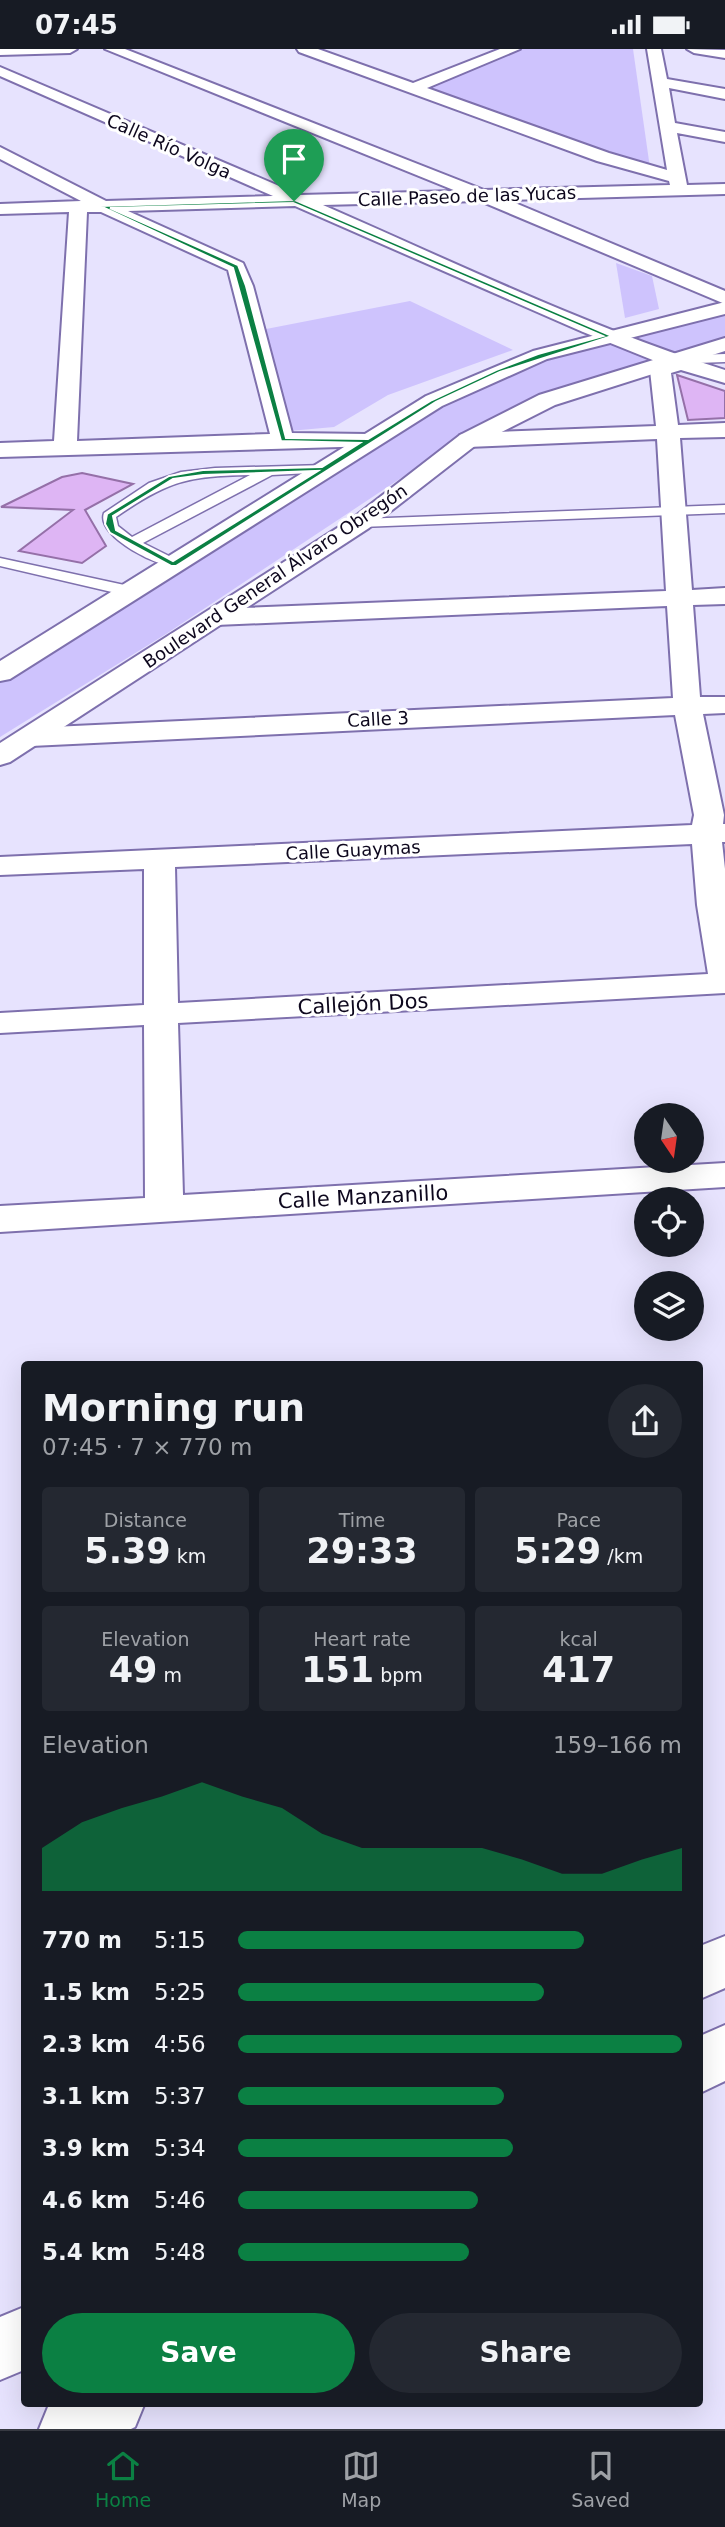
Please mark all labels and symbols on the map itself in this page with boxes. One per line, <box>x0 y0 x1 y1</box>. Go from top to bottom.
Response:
street label: Calle Río Volga <box>104 109 234 183</box>
pin <box>264 129 324 201</box>
street label: Calle Paseo de las Yucas <box>357 182 577 210</box>
street label: Boulevard General Álvaro Obregón <box>139 480 411 672</box>
street label: Calle 3 <box>347 707 409 731</box>
street label: Calle Guaymas <box>285 836 421 864</box>
street label: Callejón Dos <box>297 989 429 1019</box>
north arrow <box>634 1103 704 1173</box>
street label: Calle Manzanillo <box>277 1181 449 1213</box>

